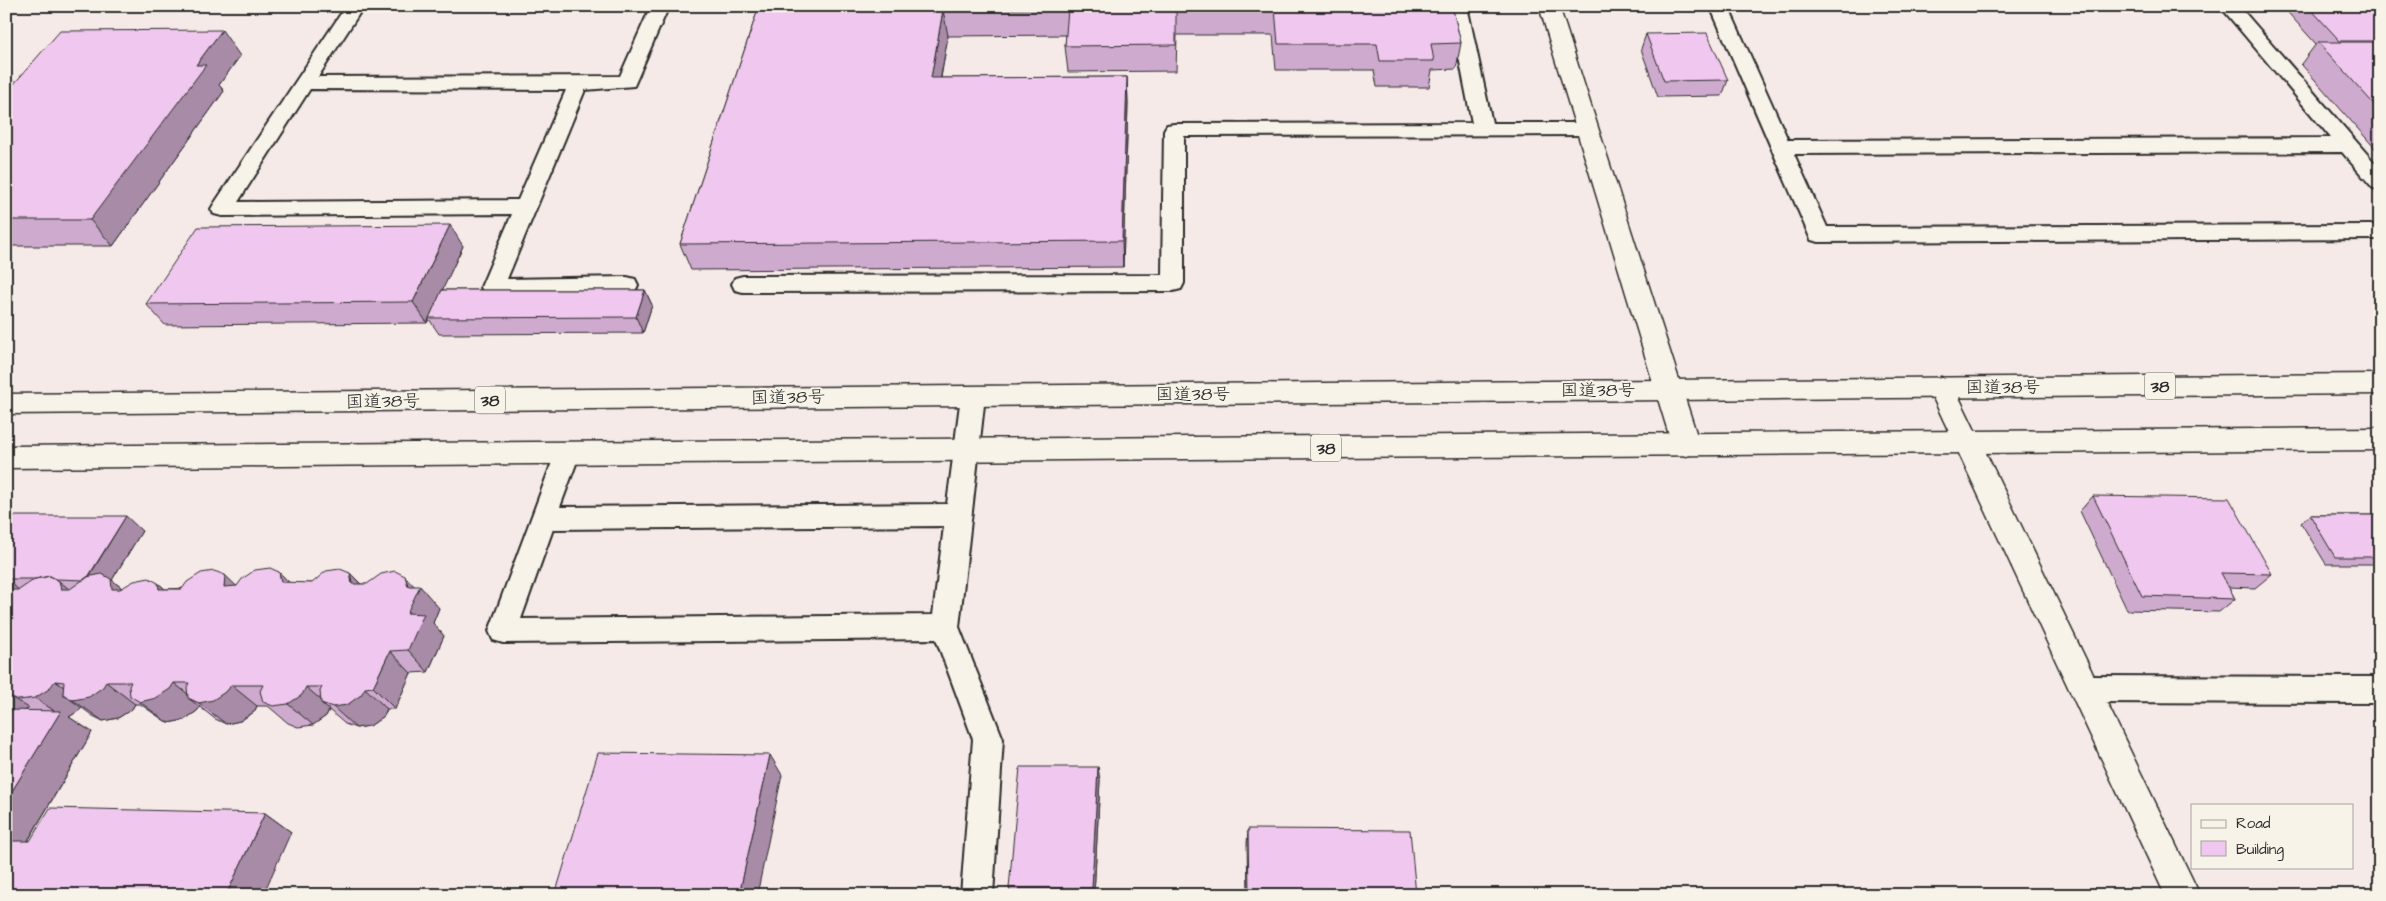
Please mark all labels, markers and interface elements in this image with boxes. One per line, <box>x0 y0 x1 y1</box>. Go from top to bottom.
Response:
road number: 38 <box>2145 372 2175 400</box>
street label: 国道38号 <box>1966 375 2040 400</box>
street label: 国道38号 <box>1561 378 1635 403</box>
street label: 国道38号 <box>1156 382 1230 407</box>
street label: 国道38号 <box>750 384 826 411</box>
road number: 38 <box>475 386 505 414</box>
street label: 国道38号 <box>345 388 421 415</box>
road number: 38 <box>1311 434 1341 462</box>
legend <box>2191 804 2354 868</box>
text: Road <box>2236 813 2271 834</box>
text: Building <box>2236 839 2284 861</box>

